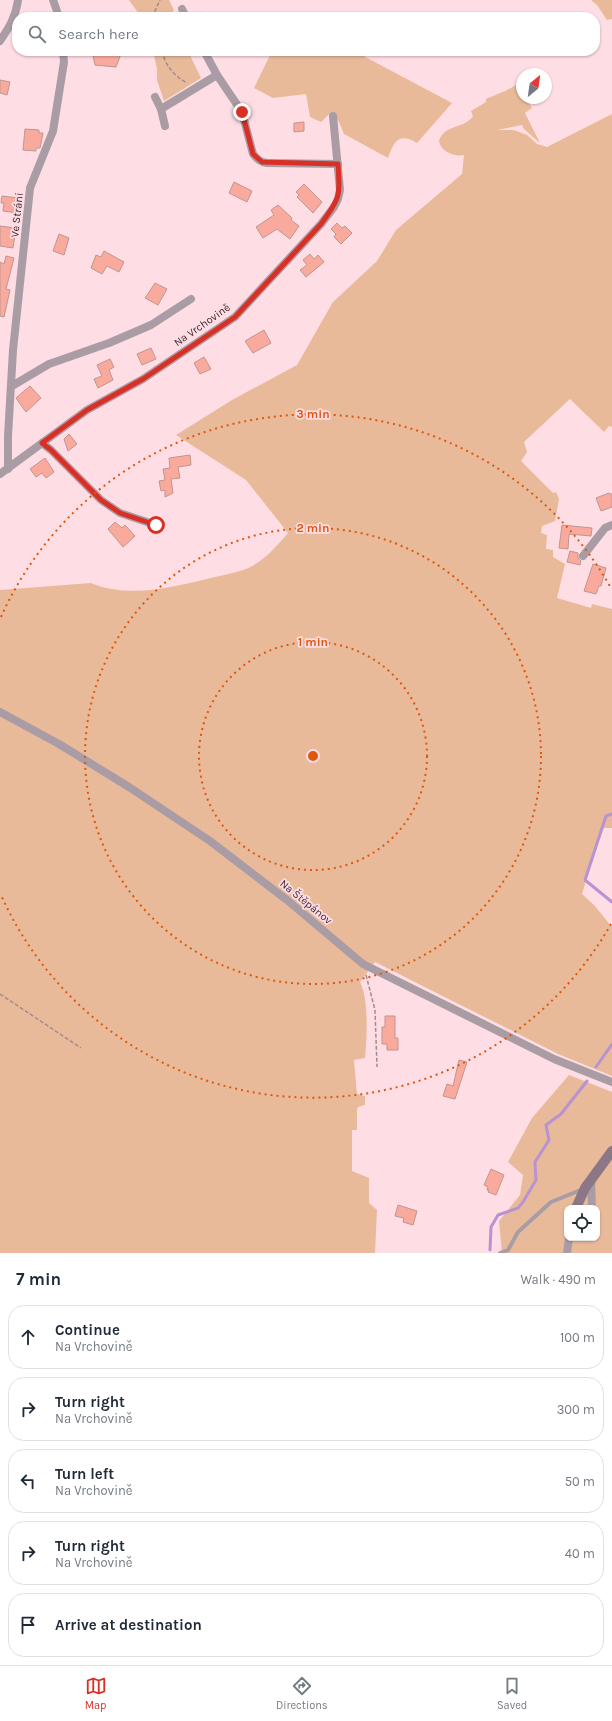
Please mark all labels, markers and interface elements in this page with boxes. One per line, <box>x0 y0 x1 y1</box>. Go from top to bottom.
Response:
search box <box>12 12 600 56</box>
icon: search <box>26 23 48 45</box>
text: Search here <box>58 25 139 43</box>
north arrow <box>516 68 552 104</box>
route end <box>233 103 251 121</box>
street label: Ve Stráni <box>8 192 26 238</box>
street label: Na Vrchovině <box>171 301 233 349</box>
text: 3 min <box>296 407 330 421</box>
route start <box>147 516 165 534</box>
text: 2 min <box>296 521 330 535</box>
text: 1 min <box>298 635 328 649</box>
centre of rings <box>306 749 320 763</box>
street label: Na Štěpánov <box>277 875 336 927</box>
map controls <box>564 1205 600 1241</box>
button: locate <box>564 1205 600 1241</box>
text: 7 min <box>16 1269 61 1289</box>
text: Walk · 490 m <box>520 1272 596 1287</box>
text: Continue <box>55 1321 120 1339</box>
icon: ahead <box>17 1326 39 1348</box>
text: 100 m <box>560 1330 595 1345</box>
text: Na Vrchovině <box>55 1339 133 1354</box>
text: Turn right <box>55 1393 125 1411</box>
icon: right <box>17 1398 39 1420</box>
text: 300 m <box>557 1402 595 1417</box>
text: Na Vrchovině <box>55 1411 133 1426</box>
text: Turn left <box>55 1465 114 1483</box>
icon: left <box>17 1470 39 1492</box>
text: 50 m <box>565 1474 595 1489</box>
text: Na Vrchovině <box>55 1483 133 1498</box>
text: Turn right <box>55 1537 125 1555</box>
icon: right <box>17 1542 39 1564</box>
text: 40 m <box>565 1546 595 1561</box>
text: Na Vrchovině <box>55 1555 133 1570</box>
icon: arrive <box>17 1614 39 1636</box>
text: Arrive at destination <box>55 1616 202 1634</box>
tab: Map <box>85 1675 107 1712</box>
tab: Directions <box>276 1675 328 1712</box>
tab: Saved <box>497 1675 527 1712</box>

